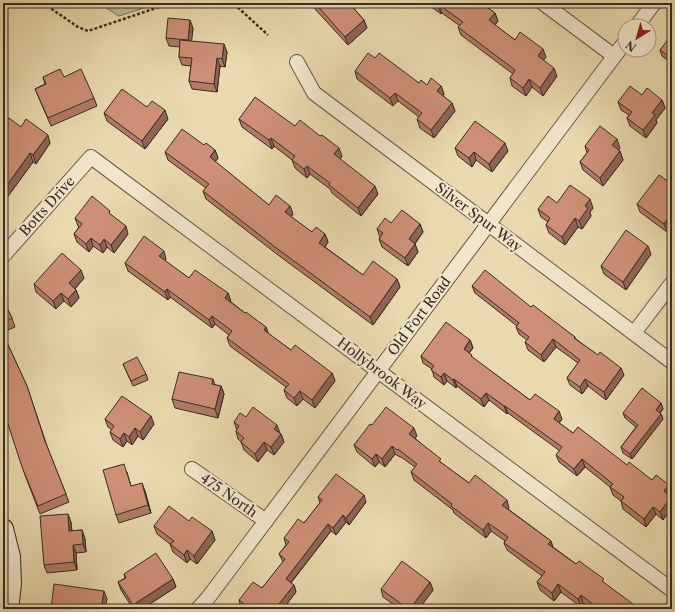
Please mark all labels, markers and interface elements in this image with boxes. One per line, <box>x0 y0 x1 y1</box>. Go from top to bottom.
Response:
north arrow <box>617 18 657 58</box>
text: N <box>623 37 639 54</box>
street label: Botts Drive <box>15 172 79 240</box>
street label: Silver Spur Way <box>432 178 526 256</box>
street label: Old Fort Road <box>383 273 455 359</box>
street label: Hollybrook Way <box>334 333 430 413</box>
street label: 475 North <box>197 469 261 521</box>

